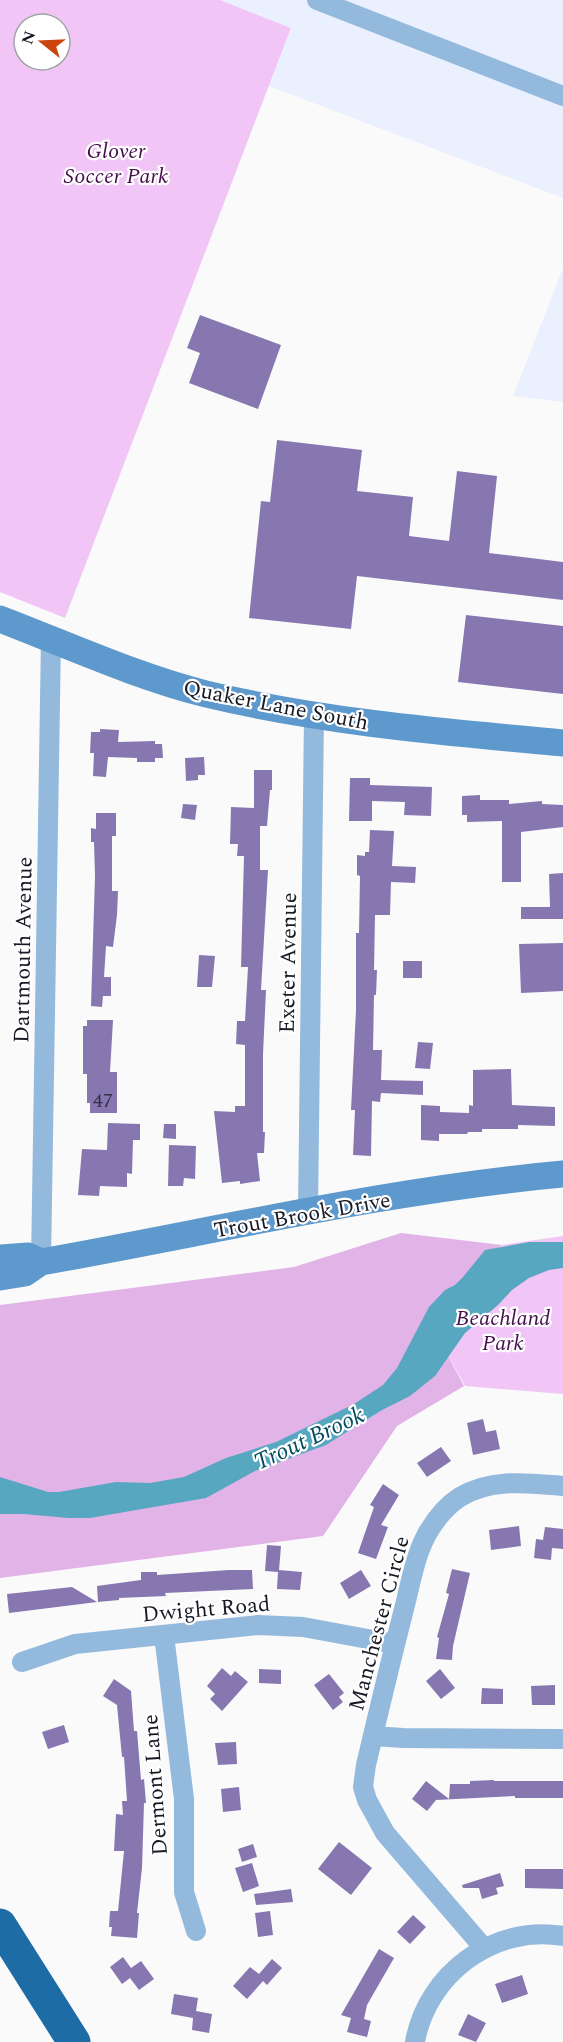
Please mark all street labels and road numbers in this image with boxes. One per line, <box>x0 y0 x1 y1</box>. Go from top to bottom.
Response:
street label: Quaker Lane South <box>180 671 371 740</box>
street label: Dartmouth Avenue <box>5 857 42 1044</box>
street label: Exeter Avenue <box>271 892 306 1034</box>
street label: Trout Brook Drive <box>211 1184 393 1247</box>
street label: Manchester Circle <box>340 1532 419 1715</box>
street label: Dwight Road <box>141 1587 272 1632</box>
street label: Dermont Lane <box>134 1713 177 1857</box>

